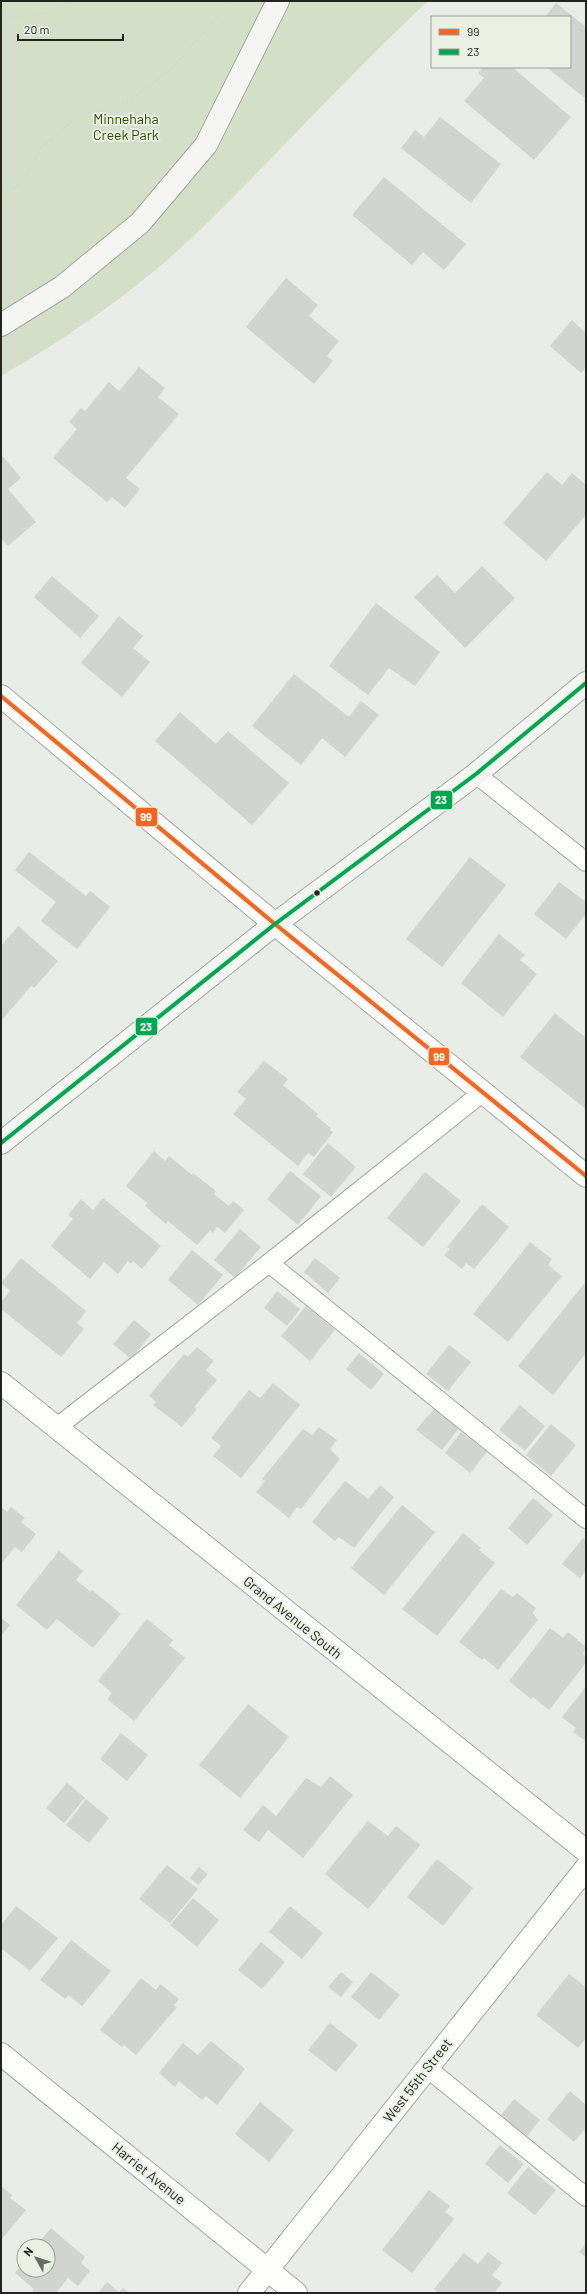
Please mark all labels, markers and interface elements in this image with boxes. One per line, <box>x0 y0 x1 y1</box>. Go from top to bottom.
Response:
scale bar <box>18 16 123 42</box>
legend <box>431 16 571 68</box>
text: 20 m <box>24 22 50 36</box>
text: 99 <box>467 24 480 38</box>
text: 23 <box>467 44 480 58</box>
park label: Minnehaha Creek Park <box>93 110 159 143</box>
line badge: 23 <box>430 790 453 810</box>
text: 23 <box>435 793 447 806</box>
line badge: 99 <box>135 807 158 827</box>
text: 99 <box>140 810 152 823</box>
unlabelled marker <box>312 888 322 898</box>
line badge: 23 <box>135 1017 158 1036</box>
text: 23 <box>140 1020 152 1033</box>
line badge: 99 <box>428 1047 450 1066</box>
text: 99 <box>433 1050 445 1063</box>
street label: Grand Avenue South <box>240 1572 346 1662</box>
street label: West 55th Street <box>379 2035 455 2125</box>
street label: Harriet Avenue <box>109 2138 189 2208</box>
north arrow <box>16 2238 56 2278</box>
text: N <box>20 2244 35 2258</box>

